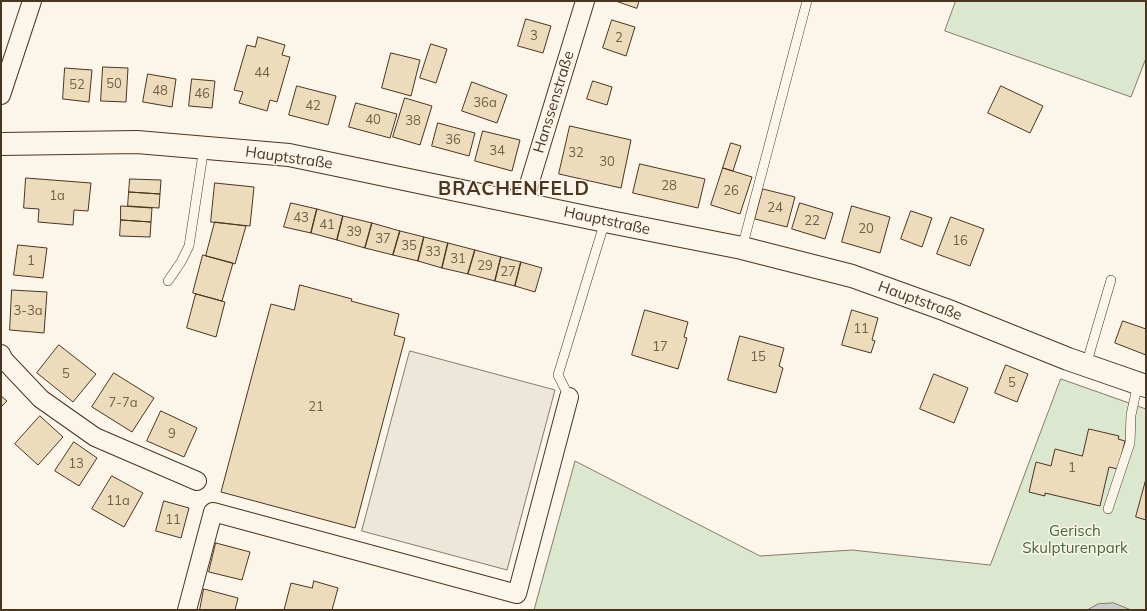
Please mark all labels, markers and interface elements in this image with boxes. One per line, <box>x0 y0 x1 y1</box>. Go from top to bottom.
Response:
house number: 3 <box>530 28 538 44</box>
house number: 2 <box>615 30 623 46</box>
street label: Hanssenstraße <box>530 49 578 155</box>
house number: 44 <box>254 65 270 81</box>
house number: 50 <box>106 76 122 92</box>
house number: 52 <box>69 77 85 93</box>
house number: 48 <box>152 83 168 99</box>
house number: 46 <box>194 86 210 102</box>
house number: 36a <box>473 95 497 111</box>
house number: 42 <box>305 98 321 114</box>
house number: 40 <box>365 112 381 128</box>
house number: 38 <box>405 113 421 129</box>
house number: 36 <box>445 132 461 148</box>
street label: Hauptstraße <box>244 143 334 173</box>
house number: 34 <box>489 143 505 159</box>
house number: 32 <box>568 145 584 161</box>
house number: 30 <box>599 154 615 170</box>
district label: BRACHENFELD <box>438 178 590 200</box>
house number: 28 <box>661 178 677 194</box>
house number: 26 <box>723 183 739 199</box>
house number: 1a <box>49 188 65 204</box>
house number: 24 <box>767 200 783 216</box>
street label: Hauptstraße <box>562 203 652 239</box>
house number: 43 <box>293 210 309 226</box>
house number: 22 <box>804 213 820 229</box>
house number: 41 <box>319 217 335 233</box>
house number: 20 <box>858 221 874 237</box>
house number: 39 <box>346 224 362 240</box>
house number: 37 <box>375 231 391 247</box>
house number: 16 <box>952 233 968 249</box>
house number: 35 <box>401 238 417 254</box>
house number: 33 <box>425 244 441 260</box>
house number: 31 <box>450 251 466 267</box>
house number: 1 <box>27 253 35 269</box>
house number: 29 <box>477 258 493 274</box>
house number: 27 <box>500 264 516 280</box>
street label: Hauptstraße <box>876 277 964 325</box>
house number: 3-3a <box>14 303 42 319</box>
house number: 11 <box>853 321 869 337</box>
house number: 17 <box>652 339 668 355</box>
house number: 15 <box>750 349 766 365</box>
house number: 5 <box>62 366 70 382</box>
house number: 5 <box>1008 375 1016 391</box>
house number: 7-7a <box>109 395 137 411</box>
house number: 21 <box>308 399 324 415</box>
house number: 9 <box>168 426 176 442</box>
house number: 13 <box>68 456 84 472</box>
house number: 1 <box>1068 460 1076 476</box>
house number: 11a <box>106 493 130 509</box>
house number: 11 <box>165 512 181 528</box>
park label: Gerisch Skulpturenpark <box>1022 522 1128 557</box>

